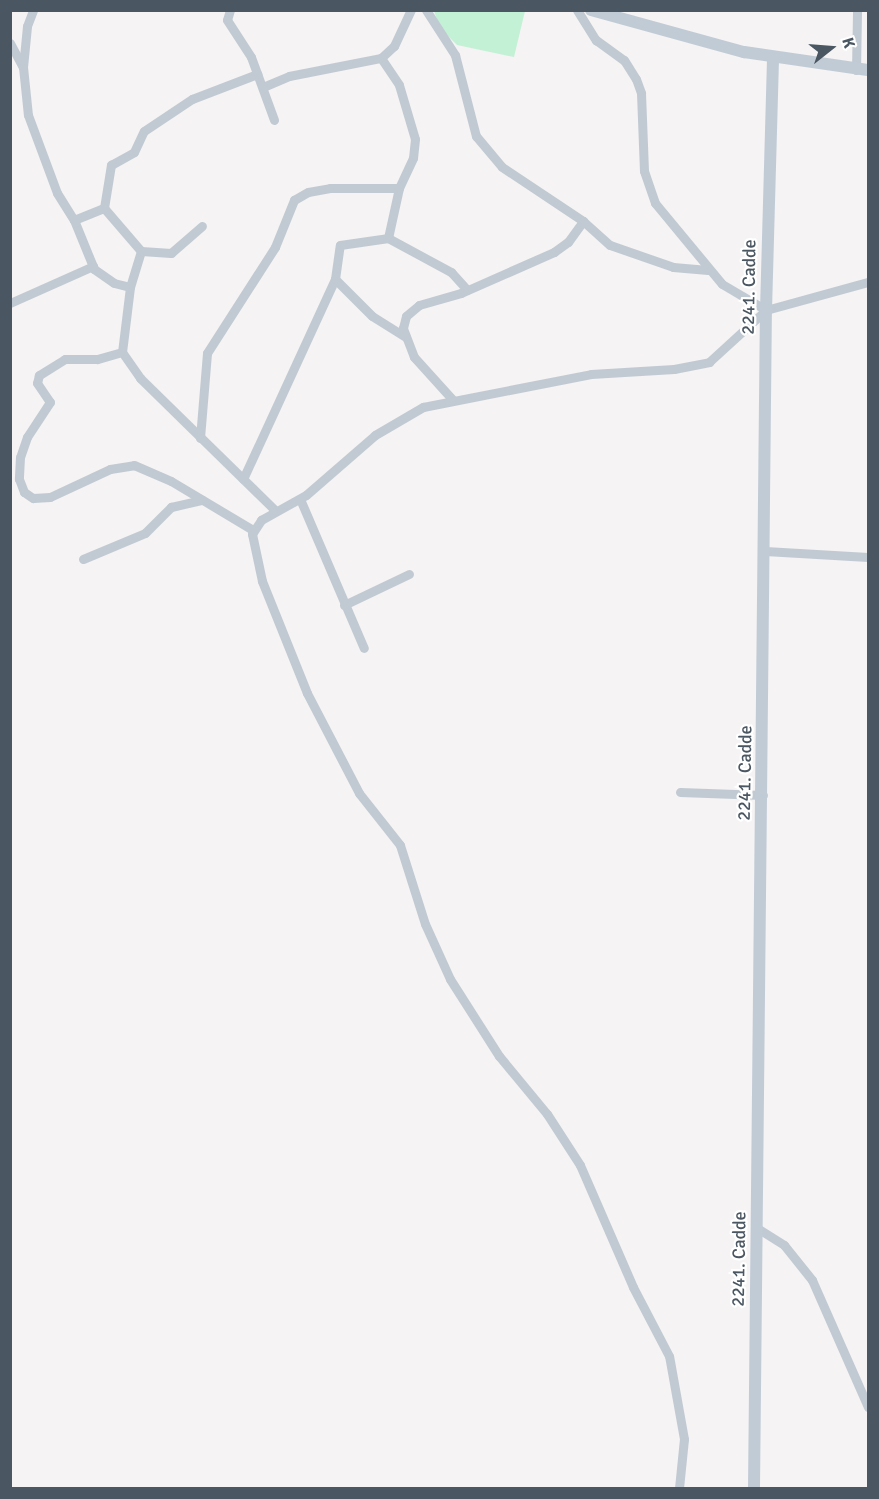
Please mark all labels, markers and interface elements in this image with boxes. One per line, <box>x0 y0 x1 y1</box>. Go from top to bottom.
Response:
north arrow <box>801 18 861 78</box>
text: K <box>837 35 859 50</box>
street label: 2241. Cadde <box>737 239 761 335</box>
street label: 2241. Cadde <box>733 725 757 821</box>
street label: 2241. Cadde <box>727 1211 751 1307</box>

